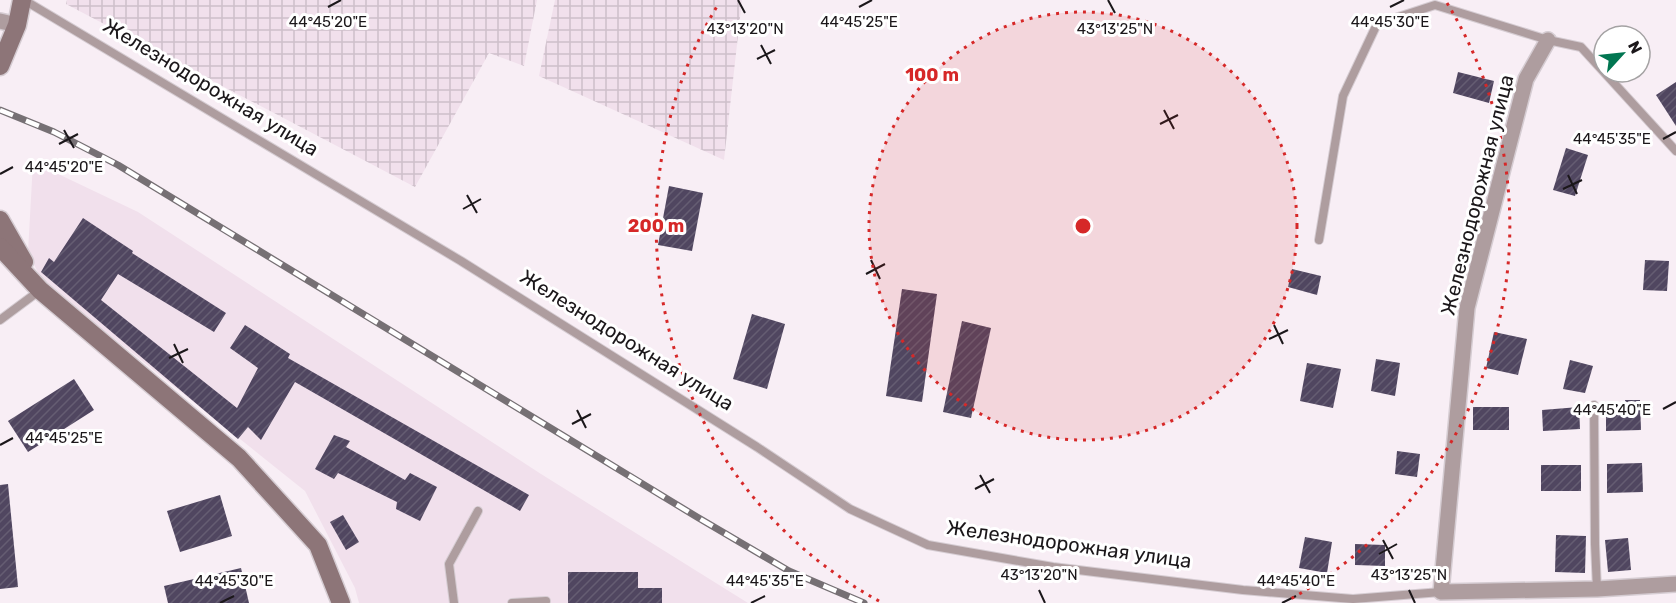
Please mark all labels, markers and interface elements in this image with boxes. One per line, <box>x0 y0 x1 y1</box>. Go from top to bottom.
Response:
street label: Железнодорожная улица <box>99 13 323 161</box>
text: 44°45'20"E <box>289 13 367 31</box>
text: 44°45'25"E <box>820 13 898 31</box>
text: 44°45'30"E <box>1351 13 1429 31</box>
text: 43°13'20"N <box>706 20 784 38</box>
text: 43°13'25"N <box>1077 20 1153 38</box>
north arrow <box>1592 24 1652 84</box>
text: N <box>1624 38 1646 57</box>
text: 100 m <box>905 64 959 86</box>
street label: Железнодорожная улица <box>1435 72 1519 318</box>
text: 44°45'35"E <box>1573 130 1651 148</box>
text: 44°45'20"E <box>25 158 103 176</box>
text: 200 m <box>628 215 684 237</box>
centre of rings <box>1073 216 1093 236</box>
street label: Железнодорожная улица <box>516 264 738 416</box>
text: 44°45'40"E <box>1573 401 1651 419</box>
text: 44°45'25"E <box>25 429 103 447</box>
street label: Железнодорожная улица <box>945 515 1193 573</box>
text: 43°13'20"N <box>1000 566 1078 584</box>
text: 43°13'25"N <box>1371 566 1447 584</box>
text: 44°45'30"E <box>195 572 273 590</box>
text: 44°45'35"E <box>726 572 804 590</box>
text: 44°45'40"E <box>1257 572 1335 590</box>

